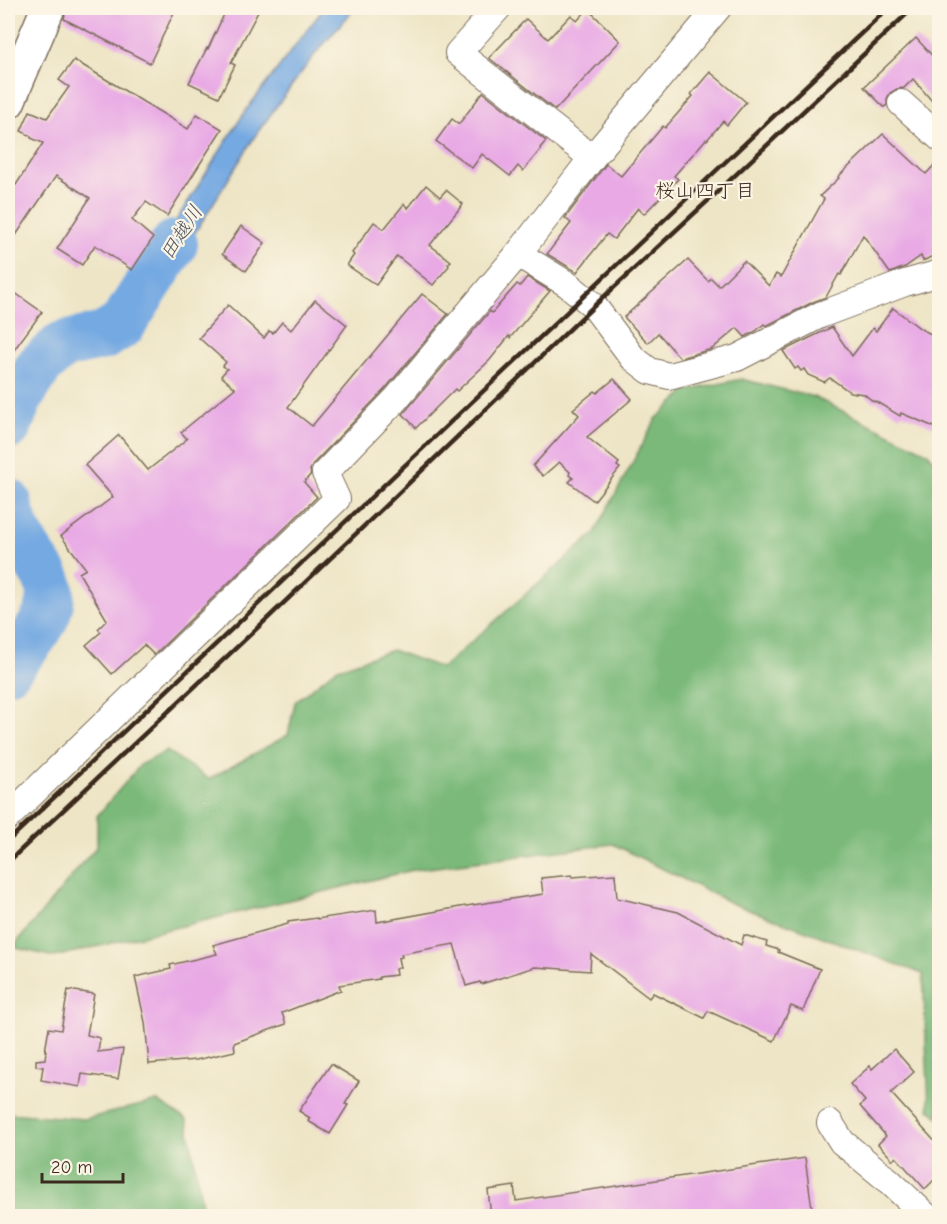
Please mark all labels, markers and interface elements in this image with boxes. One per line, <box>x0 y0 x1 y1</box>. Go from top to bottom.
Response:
district label: 桜山四丁目 <box>655 179 755 202</box>
water label: 田越川 <box>155 201 207 264</box>
scale bar <box>42 1146 123 1184</box>
text: 20 m <box>51 1157 92 1178</box>

